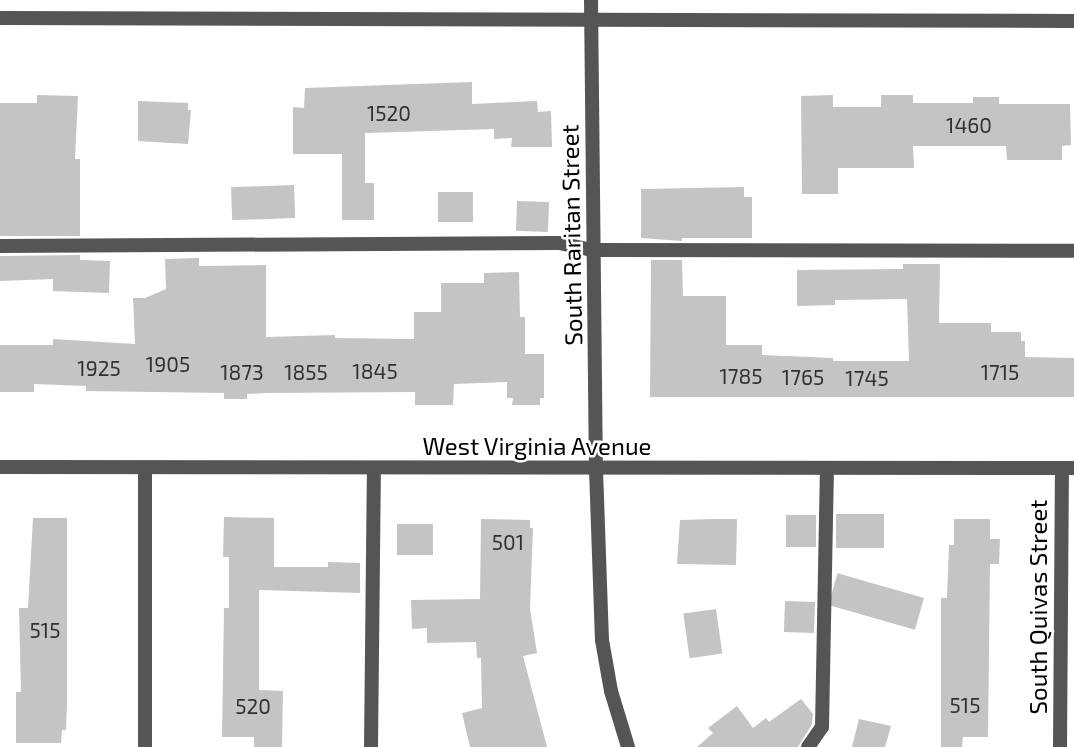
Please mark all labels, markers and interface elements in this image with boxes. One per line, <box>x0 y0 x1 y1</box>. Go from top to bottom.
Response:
house number: 1520 <box>367 100 411 126</box>
house number: 1460 <box>946 112 992 138</box>
street label: South Raritan Street <box>555 124 587 346</box>
house number: 1905 <box>146 351 190 377</box>
house number: 1925 <box>77 355 121 381</box>
house number: 1845 <box>352 358 398 384</box>
house number: 1873 <box>220 359 264 385</box>
house number: 1855 <box>284 359 328 385</box>
house number: 1715 <box>981 359 1019 385</box>
house number: 1785 <box>719 363 763 389</box>
house number: 1765 <box>782 364 824 390</box>
house number: 1745 <box>845 365 889 391</box>
street label: West Virginia Avenue <box>422 432 652 460</box>
street label: South Quivas Street <box>1024 500 1052 714</box>
house number: 501 <box>492 529 524 555</box>
house number: 515 <box>30 617 60 643</box>
house number: 515 <box>950 692 980 718</box>
house number: 520 <box>235 693 271 719</box>

